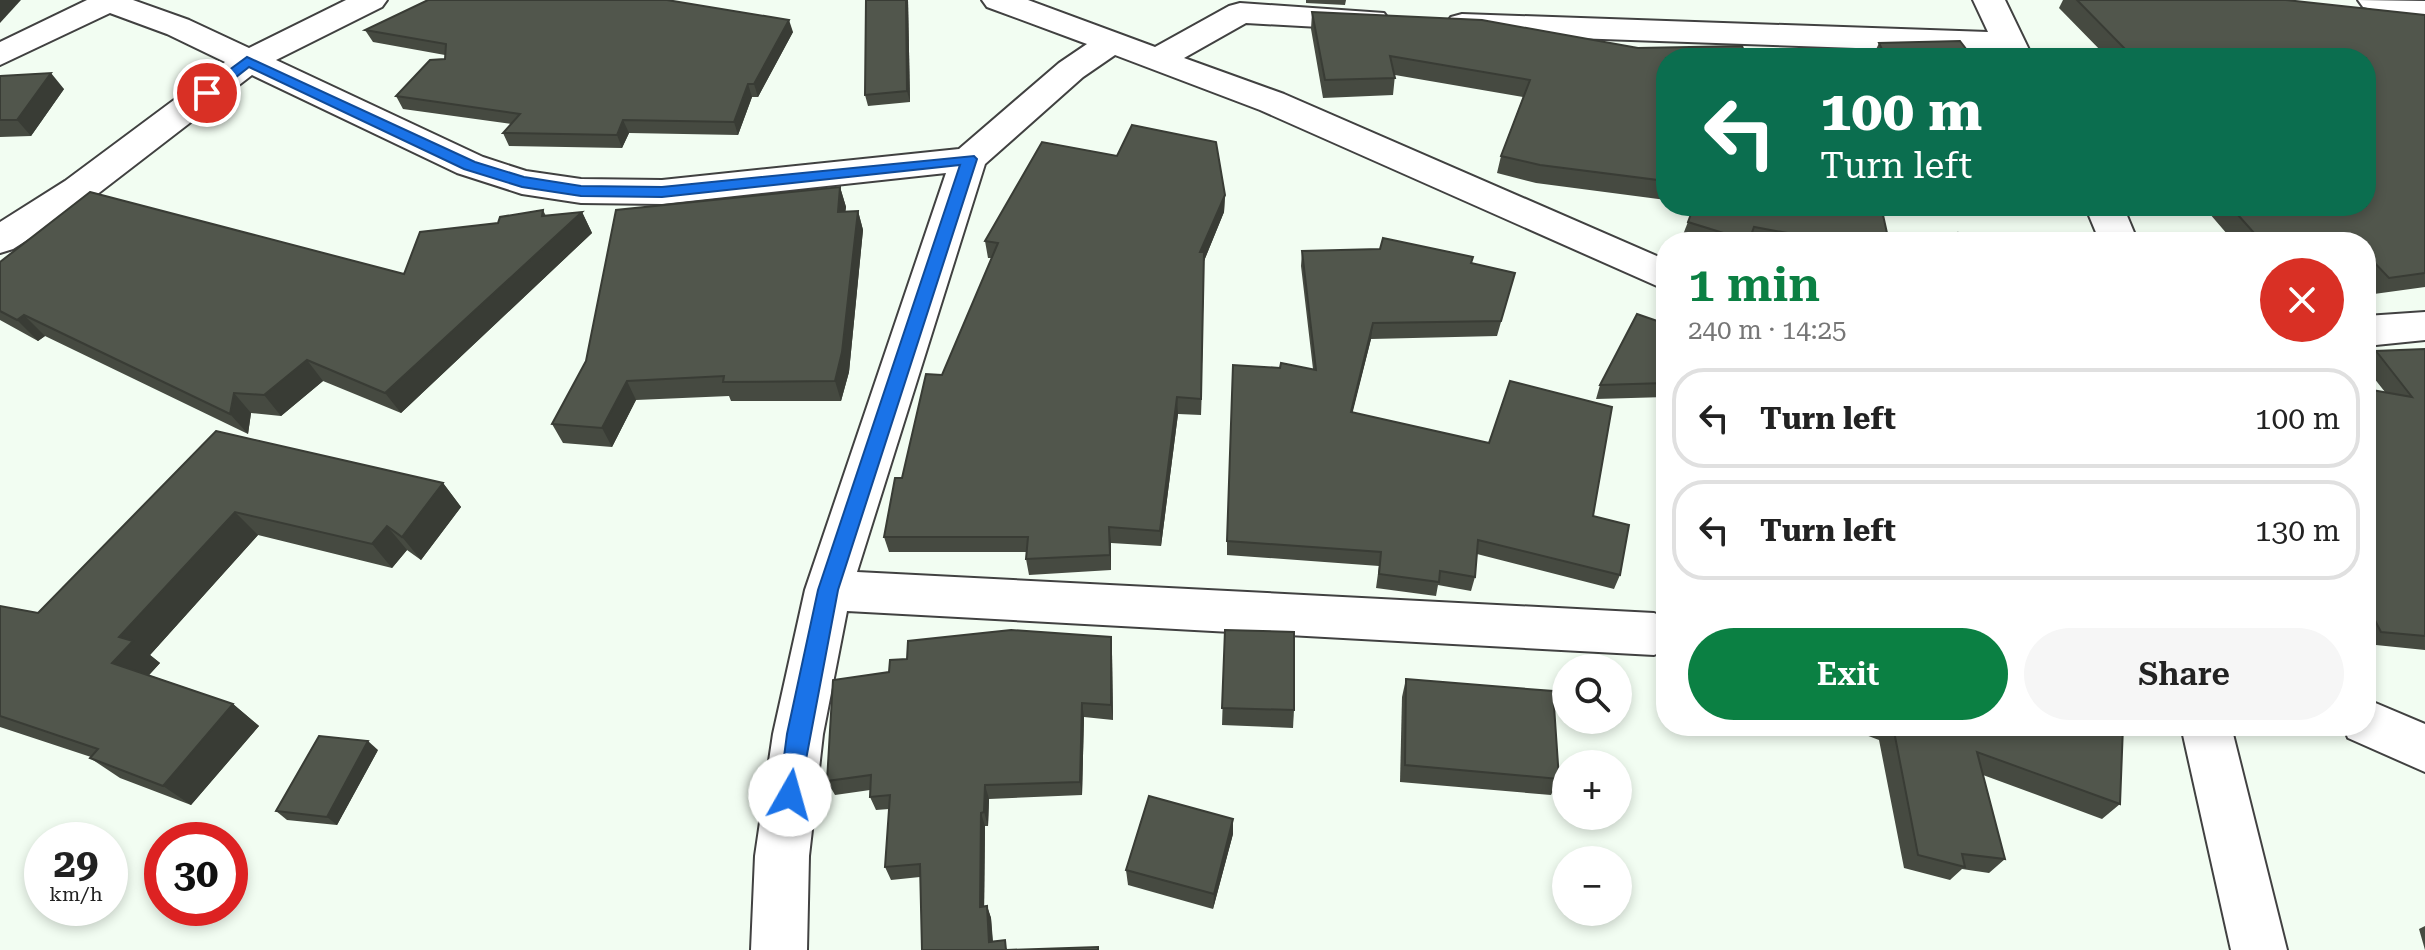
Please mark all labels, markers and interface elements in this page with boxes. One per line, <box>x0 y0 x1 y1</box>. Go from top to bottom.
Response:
pin <box>173 59 241 127</box>
icon: arrive <box>185 71 229 115</box>
text: 100 m <box>1820 78 1982 144</box>
icon: left <box>1688 80 1792 184</box>
text: Turn left <box>1820 145 1972 187</box>
text: 1 min <box>1688 257 1820 313</box>
button: close <box>2260 258 2344 342</box>
text: 240 m · 14:25 <box>1688 315 1847 345</box>
icon: left <box>1692 396 1736 440</box>
text: Turn left <box>1760 401 1896 436</box>
text: 100 m <box>2255 401 2340 436</box>
icon: left <box>1692 508 1736 552</box>
text: Turn left <box>1760 513 1896 548</box>
text: 130 m <box>2255 513 2340 548</box>
button: Exit <box>1688 628 2008 720</box>
button: Share <box>2024 628 2344 720</box>
map controls <box>1552 654 1632 926</box>
button: search <box>1552 654 1632 734</box>
button: + <box>1552 750 1632 830</box>
position arrow <box>748 753 832 837</box>
speed limit sign: 30 <box>144 822 248 926</box>
text: 29 <box>54 840 98 887</box>
button: − <box>1552 846 1632 926</box>
text: km/h <box>49 882 103 906</box>

